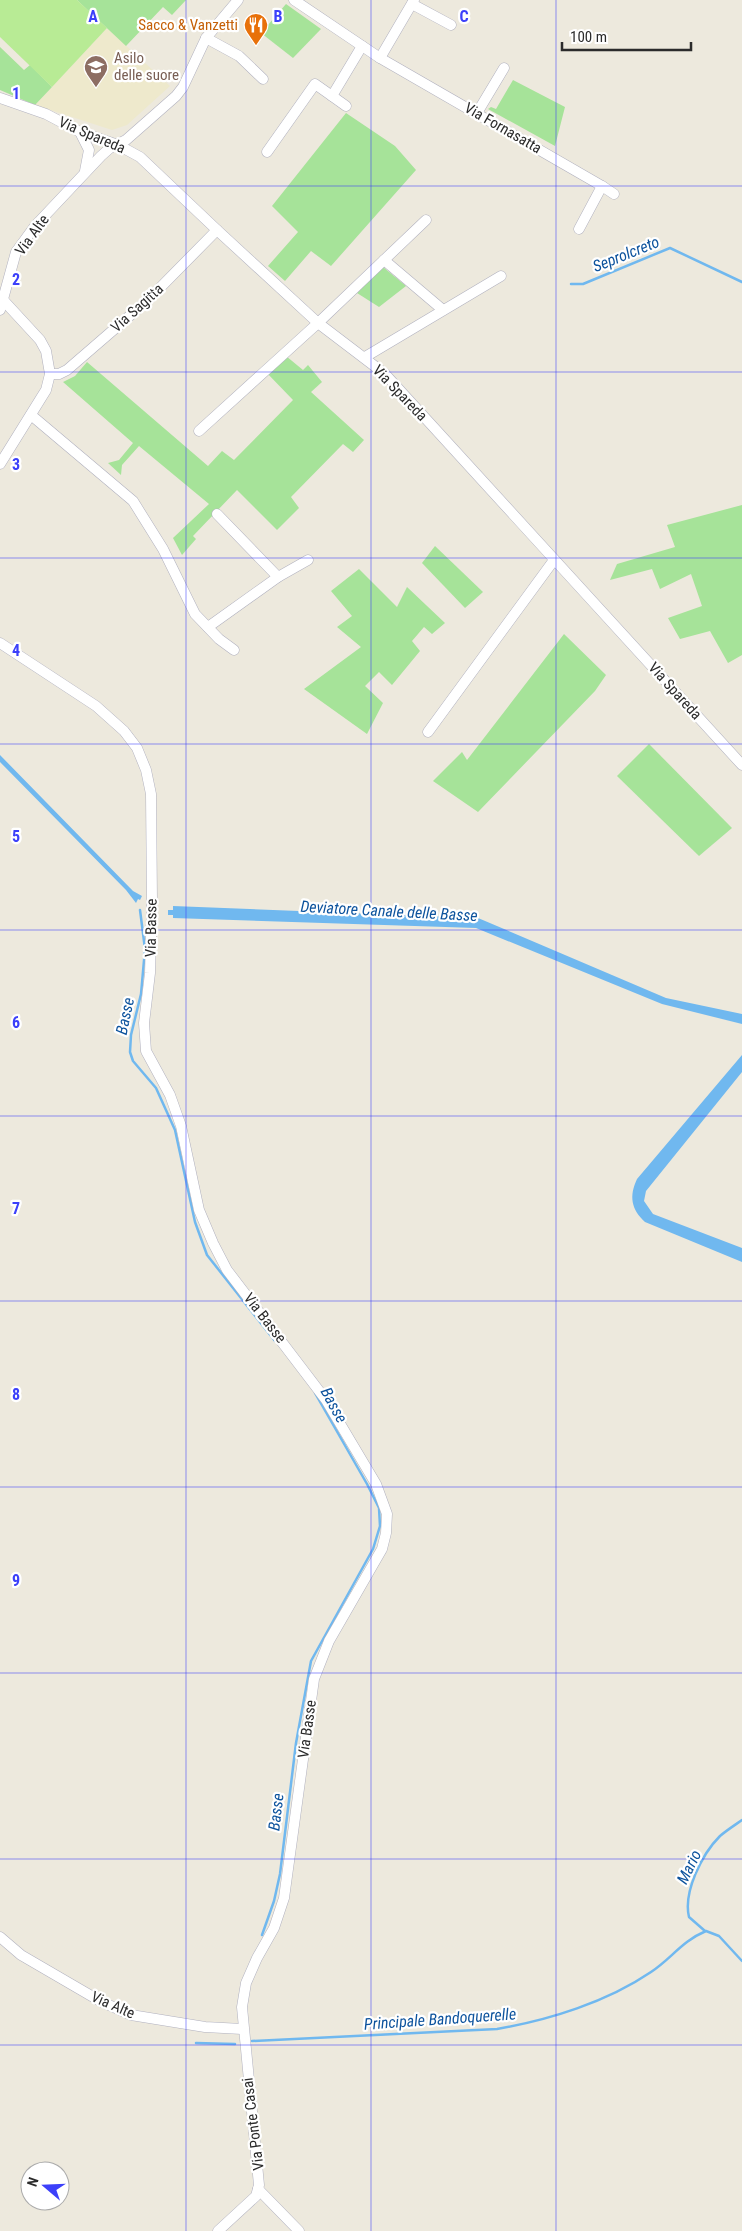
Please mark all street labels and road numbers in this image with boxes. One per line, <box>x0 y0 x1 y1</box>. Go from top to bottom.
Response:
street label: Via Fornasatta <box>461 99 545 157</box>
street label: Via Spareda <box>56 113 128 157</box>
street label: Via Alte <box>11 211 53 259</box>
street label: Via Sagitta <box>107 280 167 336</box>
street label: Via Spareda <box>369 361 431 425</box>
street label: Via Spareda <box>645 659 705 723</box>
street label: Via Basse <box>141 899 161 957</box>
street label: Via Basse <box>240 1289 290 1347</box>
street label: Via Basse <box>294 1699 320 1759</box>
street label: Via Alte <box>88 1987 138 2023</box>
street label: Via Ponte Casai <box>238 2076 268 2172</box>

